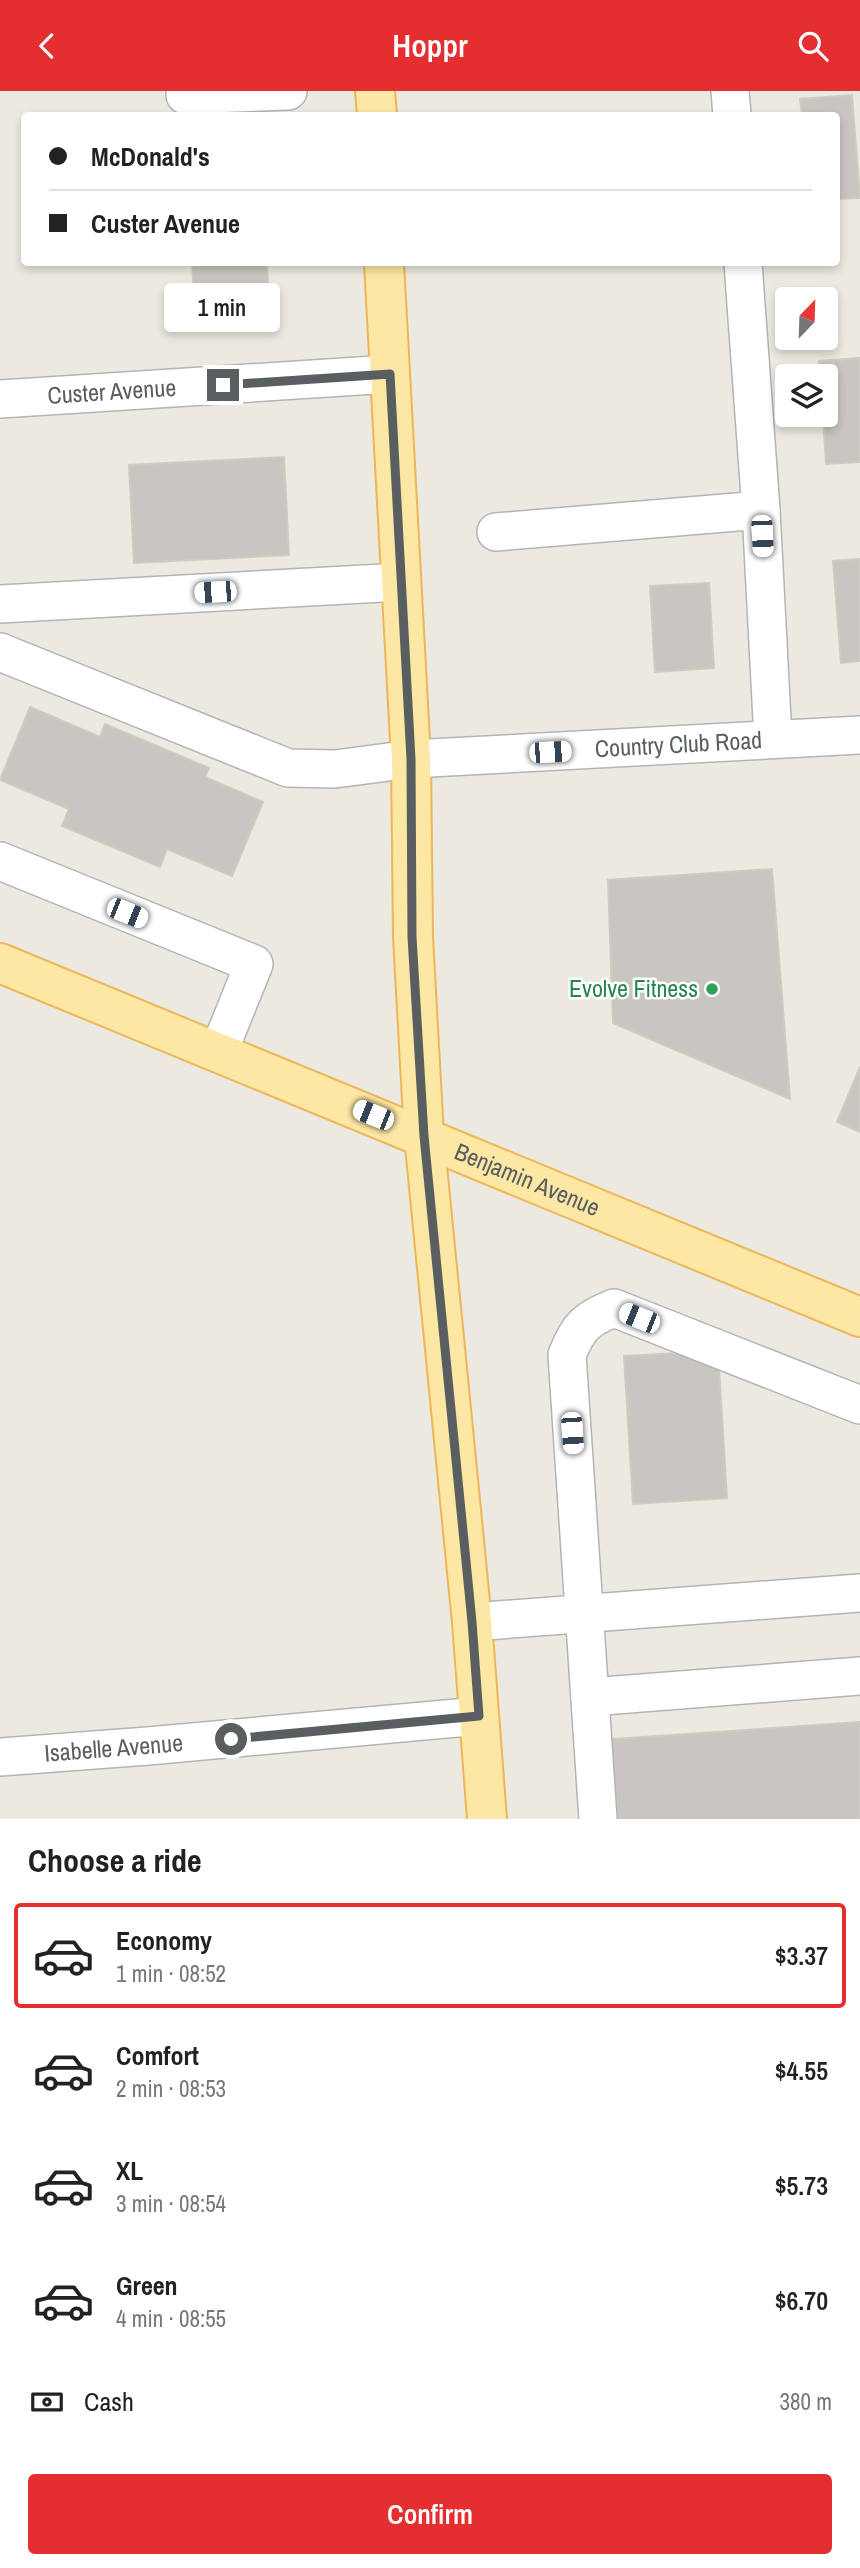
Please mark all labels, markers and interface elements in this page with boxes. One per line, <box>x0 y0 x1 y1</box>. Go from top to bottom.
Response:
text: Hoppr <box>392 24 468 67</box>
icon: back <box>28 27 66 65</box>
icon: search <box>794 27 832 65</box>
text: McDonald's <box>91 139 210 174</box>
text: Custer Avenue <box>91 206 240 241</box>
callout: 1 min <box>165 283 281 333</box>
north arrow <box>775 287 838 350</box>
map controls <box>775 287 838 427</box>
text: 1 min <box>198 292 246 323</box>
button: layers <box>775 364 838 427</box>
route end <box>207 369 239 401</box>
street label: Custer Avenue <box>46 371 177 411</box>
car <box>751 514 774 558</box>
car <box>194 580 237 604</box>
street label: Country Club Road <box>594 723 763 764</box>
car <box>529 740 572 764</box>
car <box>104 895 151 931</box>
place label: Evolve Fitness <box>569 972 698 1004</box>
marker: Evolve Fitness <box>704 981 720 997</box>
car <box>350 1097 397 1133</box>
street label: Benjamin Avenue <box>450 1135 605 1223</box>
car <box>616 1300 663 1336</box>
car <box>561 1411 584 1455</box>
route start <box>215 1723 247 1755</box>
street label: Isabelle Avenue <box>43 1726 184 1769</box>
text: Choose a ride <box>28 1839 202 1882</box>
text: Economy <box>116 1923 212 1958</box>
icon: car <box>32 1924 95 1987</box>
text: $3.37 <box>775 1938 828 1973</box>
text: 1 min · 08:52 <box>116 1958 226 1989</box>
text: Comfort <box>116 2038 199 2073</box>
icon: car <box>32 2039 95 2102</box>
text: $4.55 <box>775 2053 828 2088</box>
text: 2 min · 08:53 <box>116 2073 226 2104</box>
text: XL <box>116 2153 143 2188</box>
icon: car <box>32 2154 95 2217</box>
text: $5.73 <box>775 2168 828 2203</box>
text: 3 min · 08:54 <box>116 2188 226 2219</box>
text: Green <box>116 2268 178 2303</box>
icon: car <box>32 2269 95 2332</box>
text: $6.70 <box>775 2283 828 2318</box>
text: 4 min · 08:55 <box>116 2303 226 2334</box>
icon: cash <box>28 2383 66 2421</box>
text: Cash <box>84 2384 134 2419</box>
text: 380 m <box>780 2386 832 2417</box>
button: Confirm <box>28 2474 832 2554</box>

